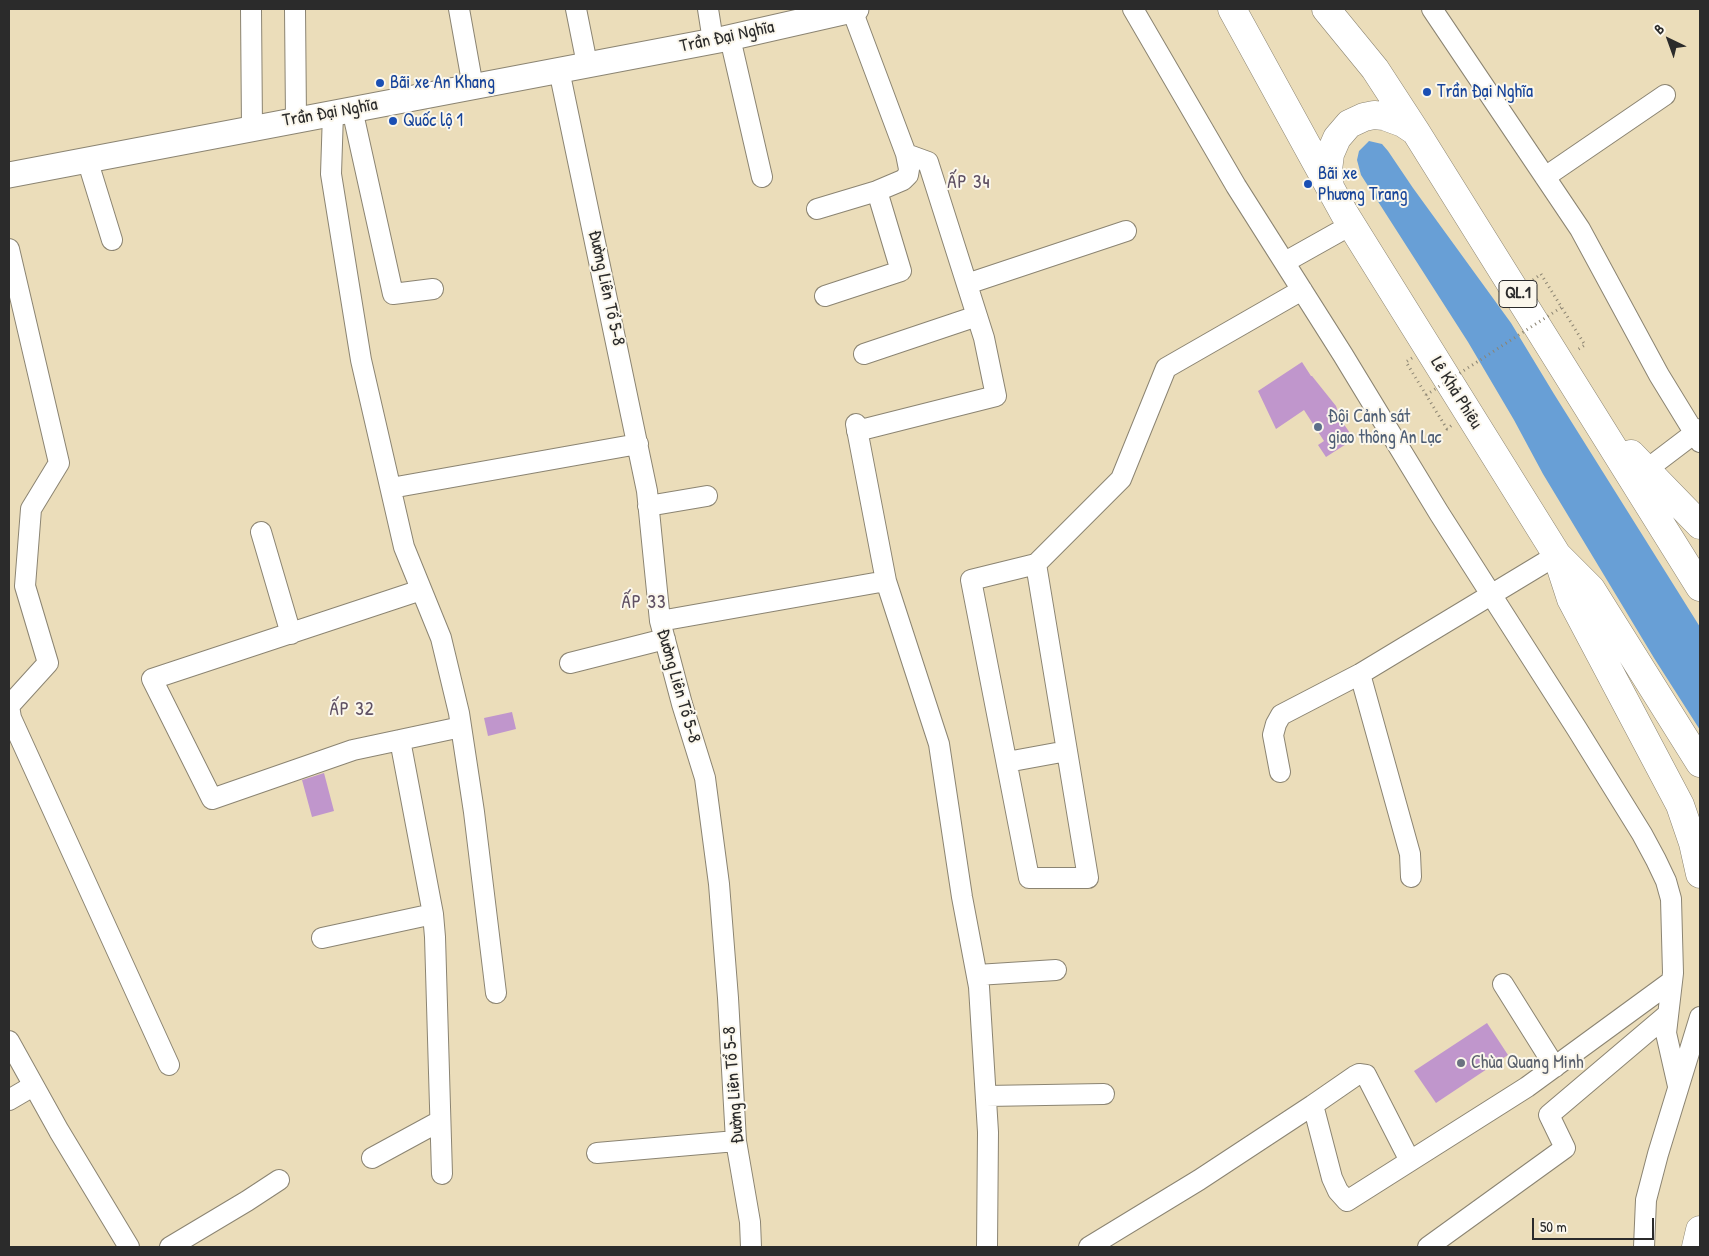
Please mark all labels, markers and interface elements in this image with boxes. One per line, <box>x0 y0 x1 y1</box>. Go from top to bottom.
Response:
north arrow <box>1644 15 1694 65</box>
street label: Trần Đại Nghĩa <box>678 16 776 58</box>
text: B <box>1650 19 1668 38</box>
place label: Bãi xe An Khang <box>390 72 495 94</box>
marker: Bãi xe An Khang <box>374 77 386 89</box>
place label: Trần Đại Nghĩa <box>1437 81 1533 103</box>
marker: Trần Đại Nghĩa <box>1421 86 1433 98</box>
street label: Trần Đại Nghĩa <box>281 94 379 132</box>
place label: Quốc lộ 1 <box>403 110 463 132</box>
marker: Quốc lộ 1 <box>387 115 399 127</box>
place label: Bãi xe Phương Trang <box>1318 163 1408 205</box>
district label: ẤP 34 <box>947 172 991 194</box>
marker: Bãi xe Phương Trang <box>1302 178 1314 190</box>
street label: Đường Liên Tổ 5-8 <box>583 228 629 348</box>
road number: QL.1 <box>1499 280 1537 308</box>
street label: Lê Khả Phiêu <box>1425 353 1487 433</box>
place label: Đội Cảnh sát giao thông An Lạc <box>1328 406 1442 448</box>
marker: Đội Cảnh sát giao thông An Lạc <box>1312 421 1324 433</box>
district label: ẤP 33 <box>621 592 667 614</box>
street label: Đường Liên Tổ 5-8 <box>651 627 705 745</box>
district label: ẤP 32 <box>329 699 375 721</box>
street label: Đường Liên Tổ 5-8 <box>719 1026 749 1144</box>
place label: Chùa Quang Minh <box>1471 1052 1584 1074</box>
marker: Chùa Quang Minh <box>1455 1057 1467 1069</box>
scale bar <box>1534 1208 1656 1240</box>
text: 50 m <box>1540 1216 1567 1237</box>

